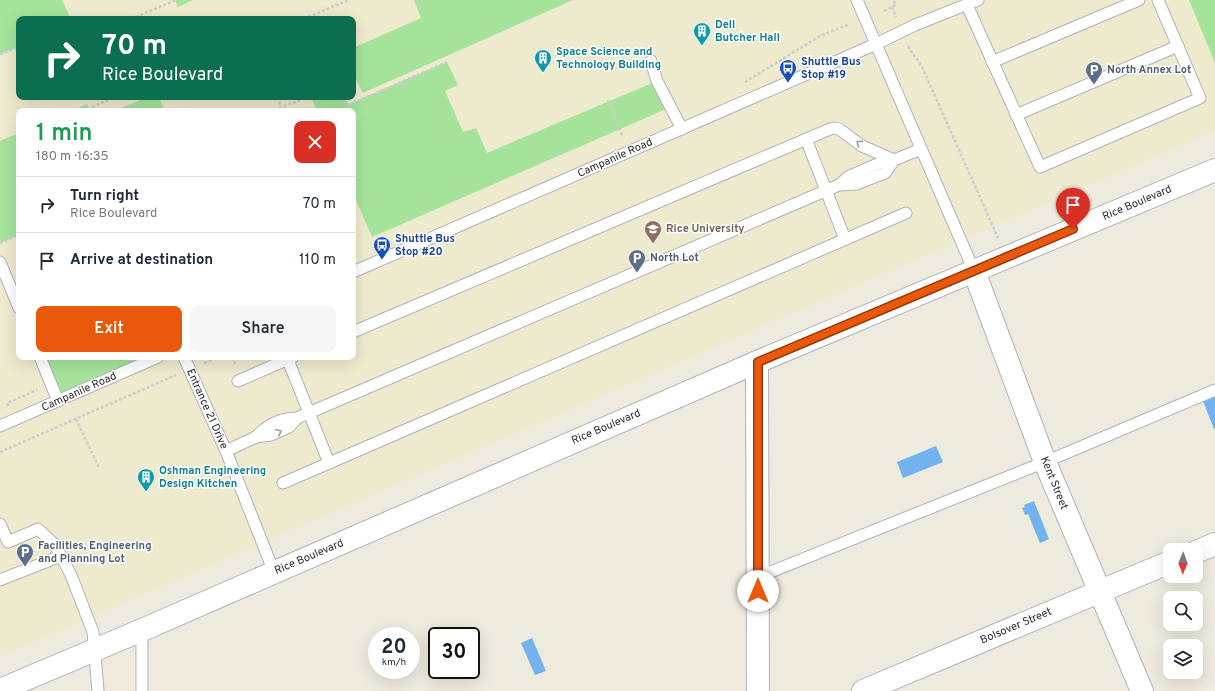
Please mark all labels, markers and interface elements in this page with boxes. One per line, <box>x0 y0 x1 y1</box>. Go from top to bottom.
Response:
place label: Dell Butcher Hall <box>715 18 780 45</box>
building icon: Dell Butcher Hall <box>692 21 712 46</box>
text: 70 m <box>102 29 167 65</box>
icon: right <box>36 32 88 84</box>
place label: Space Science and Technology Building <box>556 45 661 72</box>
building icon: Space Science and Technology Building <box>533 48 553 73</box>
place label: Shuttle Bus Stop #19 <box>801 55 861 82</box>
bus stop icon: Shuttle Bus Stop #19 <box>778 58 798 83</box>
parking icon: North Annex Lot <box>1084 60 1104 85</box>
place label: North Annex Lot <box>1107 63 1191 77</box>
text: Rice Boulevard <box>102 64 223 87</box>
text: 1 min <box>36 119 93 149</box>
button: close <box>294 121 336 163</box>
street label: Campanile Road <box>575 135 655 181</box>
one-way arrow <box>857 141 864 148</box>
text: 180 m · 16:35 <box>36 149 109 165</box>
street label: Rice Boulevard <box>1100 182 1174 224</box>
text: Turn right <box>70 187 139 206</box>
pin <box>1056 188 1090 229</box>
icon: right <box>36 194 58 216</box>
icon: arrive <box>1062 194 1084 216</box>
text: 70 m <box>303 195 336 214</box>
text: Rice Boulevard <box>70 206 157 222</box>
school or university icon: Rice University <box>643 219 663 244</box>
place label: Rice University <box>666 222 745 236</box>
place label: Shuttle Bus Stop #20 <box>395 232 455 259</box>
bus stop icon: Shuttle Bus Stop #20 <box>372 235 392 260</box>
parking icon: North Lot <box>627 248 647 273</box>
icon: arrive <box>36 250 58 272</box>
text: Arrive at destination <box>70 251 213 270</box>
text: 110 m <box>299 251 336 270</box>
place label: North Lot <box>650 251 699 265</box>
button: Exit <box>36 306 182 352</box>
button: Share <box>190 306 336 352</box>
street label: Entrance 21 Drive <box>183 367 231 451</box>
street label: Campanile Road <box>39 369 119 415</box>
street label: Rice Boulevard <box>569 406 643 448</box>
one-way arrow <box>274 429 282 437</box>
street label: Kent Street <box>1037 454 1071 512</box>
place label: Oshman Engineering Design Kitchen <box>159 464 266 491</box>
building icon: Oshman Engineering Design Kitchen <box>136 467 156 492</box>
street label: Rice Boulevard <box>272 536 346 578</box>
place label: Facilities, Engineering and Planning Lot <box>38 539 152 566</box>
parking icon: Facilities, Engineering and Planning Lot <box>15 542 35 567</box>
north arrow <box>1163 543 1203 583</box>
map controls <box>1163 543 1203 679</box>
position arrow <box>737 570 779 612</box>
button: search <box>1163 591 1203 631</box>
street label: Bolsover Street <box>978 605 1054 647</box>
speed limit sign: 30 <box>428 627 480 679</box>
text: 20 <box>381 635 407 661</box>
button: layers <box>1163 639 1203 679</box>
text: km/h <box>382 656 406 669</box>

